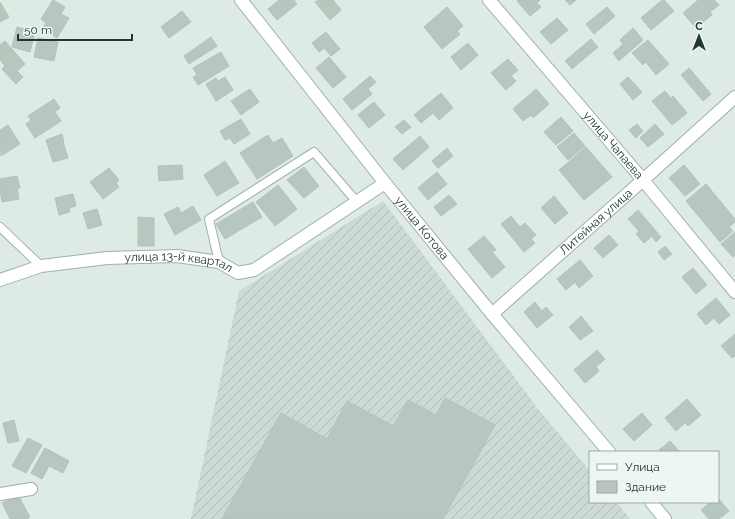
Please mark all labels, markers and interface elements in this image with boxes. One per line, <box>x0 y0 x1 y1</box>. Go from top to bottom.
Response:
scale bar <box>18 16 132 42</box>
north arrow <box>679 16 719 56</box>
text: С <box>695 20 703 33</box>
text: 50 m <box>24 23 52 37</box>
street label: улица Чапаева <box>580 108 646 182</box>
street label: Литейная улица <box>557 186 635 258</box>
street label: улица Котова <box>392 194 452 262</box>
street label: улица 13-й квартал <box>124 249 235 275</box>
legend <box>589 451 719 503</box>
text: Улица <box>625 460 660 474</box>
text: Здание <box>625 480 666 494</box>

